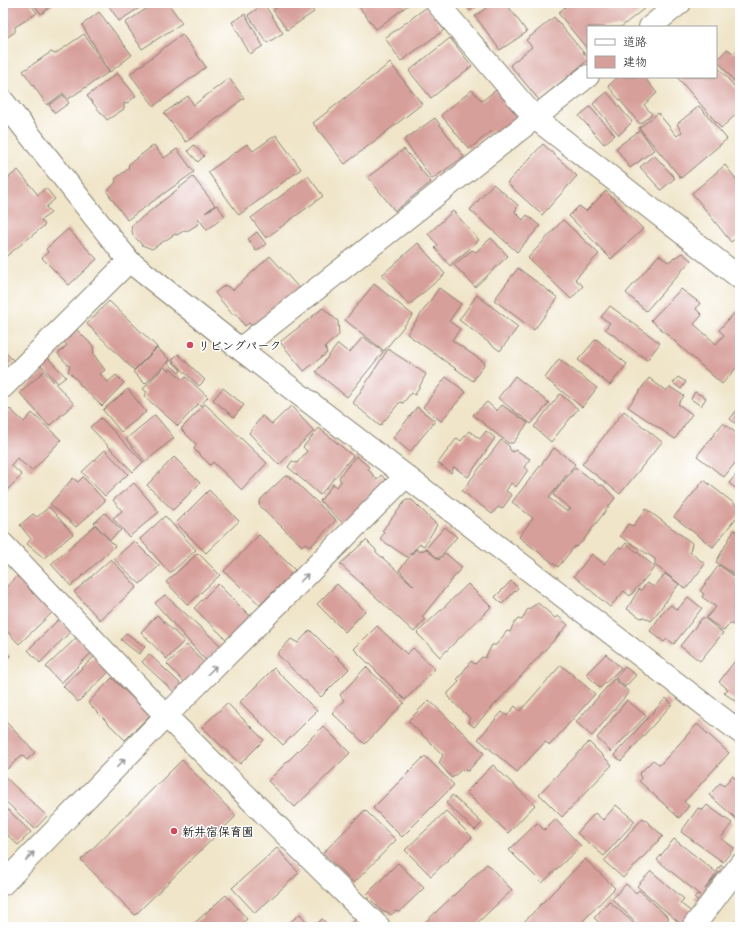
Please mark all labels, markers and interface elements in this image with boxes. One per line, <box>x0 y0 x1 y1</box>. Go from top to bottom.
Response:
legend <box>587 26 717 78</box>
text: 道路 <box>623 33 647 50</box>
text: 建物 <box>623 53 647 70</box>
place label: リビングパーク <box>198 337 281 354</box>
marker: リビングパーク <box>185 340 195 350</box>
one-way arrow <box>299 573 309 583</box>
one-way arrow <box>207 665 217 675</box>
one-way arrow <box>116 758 126 768</box>
place label: 新井宿保育園 <box>182 823 254 840</box>
marker: 新井宿保育園 <box>169 826 179 836</box>
one-way arrow <box>25 851 35 861</box>

